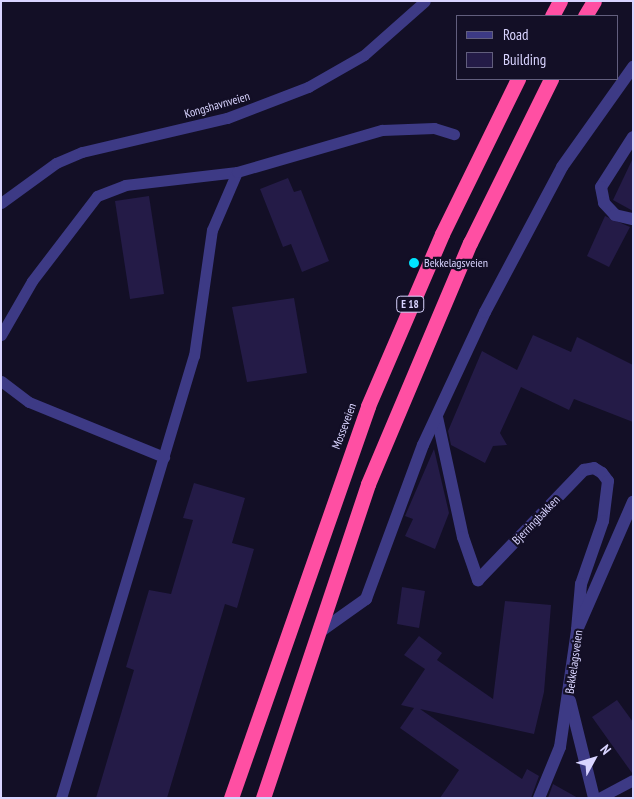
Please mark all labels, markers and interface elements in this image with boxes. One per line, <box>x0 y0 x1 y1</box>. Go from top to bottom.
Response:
legend <box>456 15 619 80</box>
text: Road <box>503 25 529 44</box>
text: Building <box>503 50 546 69</box>
street label: Kongshavnveien <box>183 89 251 121</box>
place label: Bekkelagsveien <box>424 256 488 270</box>
marker: Bekkelagsveien <box>408 257 420 269</box>
road number: E 18 <box>395 296 425 312</box>
street label: Mosseveien <box>329 401 359 451</box>
street label: Bjerringbakken <box>509 493 563 547</box>
street label: Bekkelagsveien <box>562 629 586 695</box>
north arrow <box>569 734 619 784</box>
text: N <box>596 741 615 758</box>

